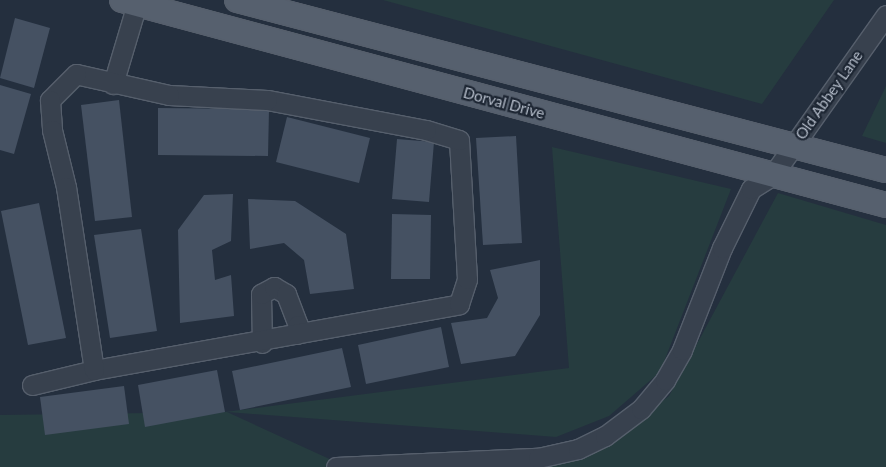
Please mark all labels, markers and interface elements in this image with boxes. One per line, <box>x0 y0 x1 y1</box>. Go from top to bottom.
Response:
street label: Old Abbey Lane <box>791 47 867 143</box>
street label: Dorval Drive <box>461 84 547 122</box>

